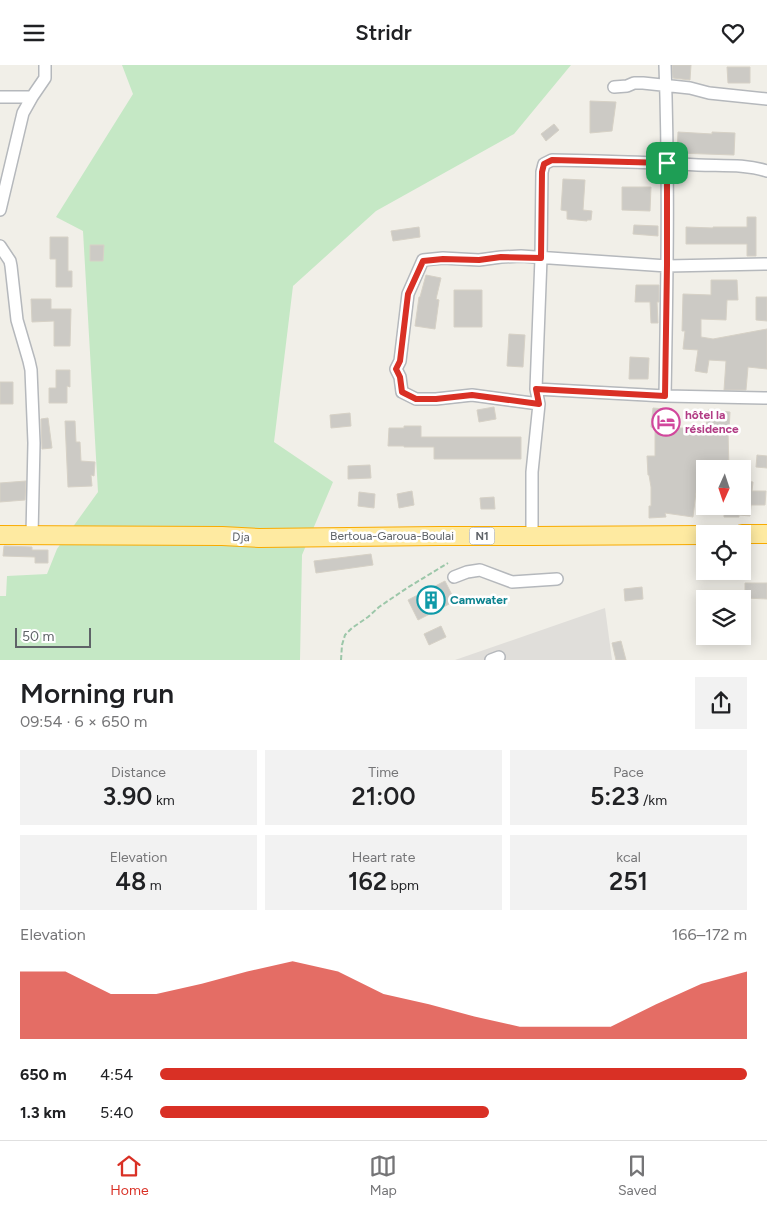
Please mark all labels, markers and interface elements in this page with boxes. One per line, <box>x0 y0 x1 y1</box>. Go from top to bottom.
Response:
icon: menu <box>20 19 48 47</box>
text: Stridr <box>355 19 412 46</box>
icon: heart <box>719 19 747 47</box>
pin <box>646 142 688 184</box>
icon: arrive <box>653 149 681 177</box>
hotel icon: hôtel la résidence <box>651 407 681 437</box>
place label: hôtel la résidence <box>685 408 739 436</box>
north arrow <box>696 460 751 515</box>
map controls <box>696 460 751 645</box>
button: locate <box>696 525 751 580</box>
road number: N1 <box>470 527 494 545</box>
street label: Bertoua-Garoua-Boulai <box>330 529 454 543</box>
street label: Dja <box>232 530 250 544</box>
building icon: Camwater <box>416 585 446 615</box>
button: layers <box>696 590 751 645</box>
place label: Camwater <box>450 593 508 607</box>
scale bar <box>15 625 91 648</box>
text: 50 m <box>22 628 54 645</box>
text: Morning run <box>20 676 174 710</box>
button: share <box>695 677 747 729</box>
text: 09:54 · 6 × 650 m <box>20 712 147 731</box>
text: Distance <box>111 764 166 781</box>
text: Time <box>368 764 399 781</box>
text: Pace <box>613 764 644 781</box>
text: 3.90 <box>102 781 152 811</box>
text: 21:00 <box>351 781 416 811</box>
text: 5:23 <box>590 781 639 811</box>
text: km <box>152 792 175 809</box>
text: /km <box>639 792 667 809</box>
text: Elevation <box>110 849 167 866</box>
text: Heart rate <box>352 849 415 866</box>
text: kcal <box>616 849 641 866</box>
text: 48 <box>115 866 146 896</box>
text: 162 <box>348 866 387 896</box>
text: 251 <box>609 866 648 896</box>
text: m <box>146 877 162 894</box>
text: bpm <box>387 877 419 894</box>
text: Elevation <box>20 925 86 944</box>
text: 166–172 m <box>672 925 747 944</box>
text: 650 m <box>20 1065 67 1084</box>
text: 4:54 <box>100 1065 133 1084</box>
text: 1.3 km <box>20 1103 66 1122</box>
text: 5:40 <box>100 1103 133 1122</box>
tab: Home <box>110 1152 149 1199</box>
tab: Map <box>369 1152 397 1199</box>
tab: Saved <box>618 1152 657 1199</box>

